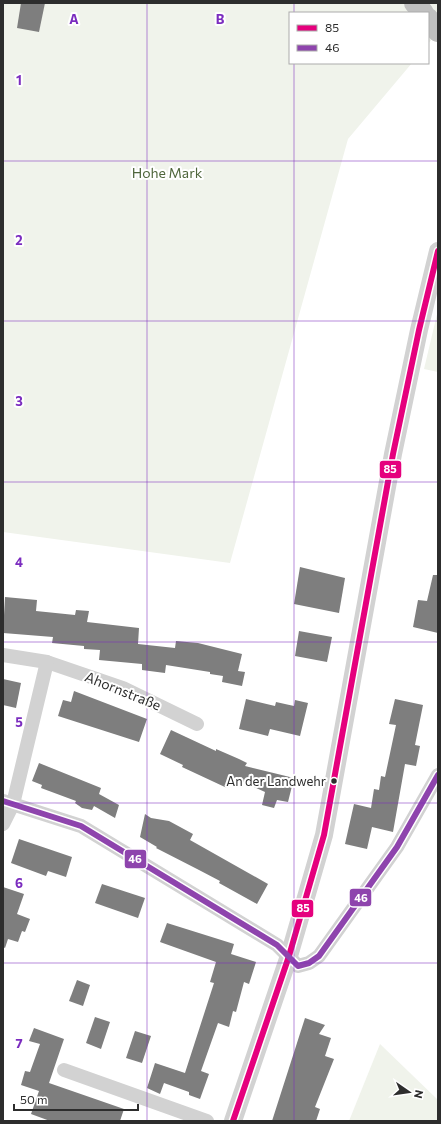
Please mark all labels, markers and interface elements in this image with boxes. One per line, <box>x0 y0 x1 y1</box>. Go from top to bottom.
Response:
text: A <box>69 11 79 27</box>
text: B <box>216 11 225 27</box>
legend <box>289 12 429 64</box>
text: 85 <box>325 20 339 34</box>
text: 46 <box>325 40 339 54</box>
text: 1 <box>16 72 22 88</box>
park label: Hohe Mark <box>132 164 203 181</box>
text: 2 <box>15 232 23 248</box>
text: 3 <box>15 393 23 409</box>
line badge: 85 <box>379 460 402 479</box>
text: 85 <box>383 462 397 475</box>
text: 4 <box>15 554 23 570</box>
street label: Ahornstraße <box>83 668 164 713</box>
text: 5 <box>15 714 23 730</box>
place label: An der Landwehr <box>226 773 326 789</box>
marker: An der Landwehr <box>329 776 339 786</box>
line badge: 46 <box>124 849 147 869</box>
text: 46 <box>128 852 142 865</box>
text: 6 <box>15 875 23 891</box>
line badge: 46 <box>349 888 372 907</box>
text: 46 <box>354 891 368 904</box>
line badge: 85 <box>291 899 314 918</box>
text: 85 <box>296 901 310 914</box>
text: 7 <box>15 1035 23 1051</box>
north arrow <box>389 1072 429 1112</box>
scale bar <box>14 1086 138 1112</box>
text: N <box>412 1089 426 1100</box>
text: 50 m <box>20 1092 48 1106</box>

